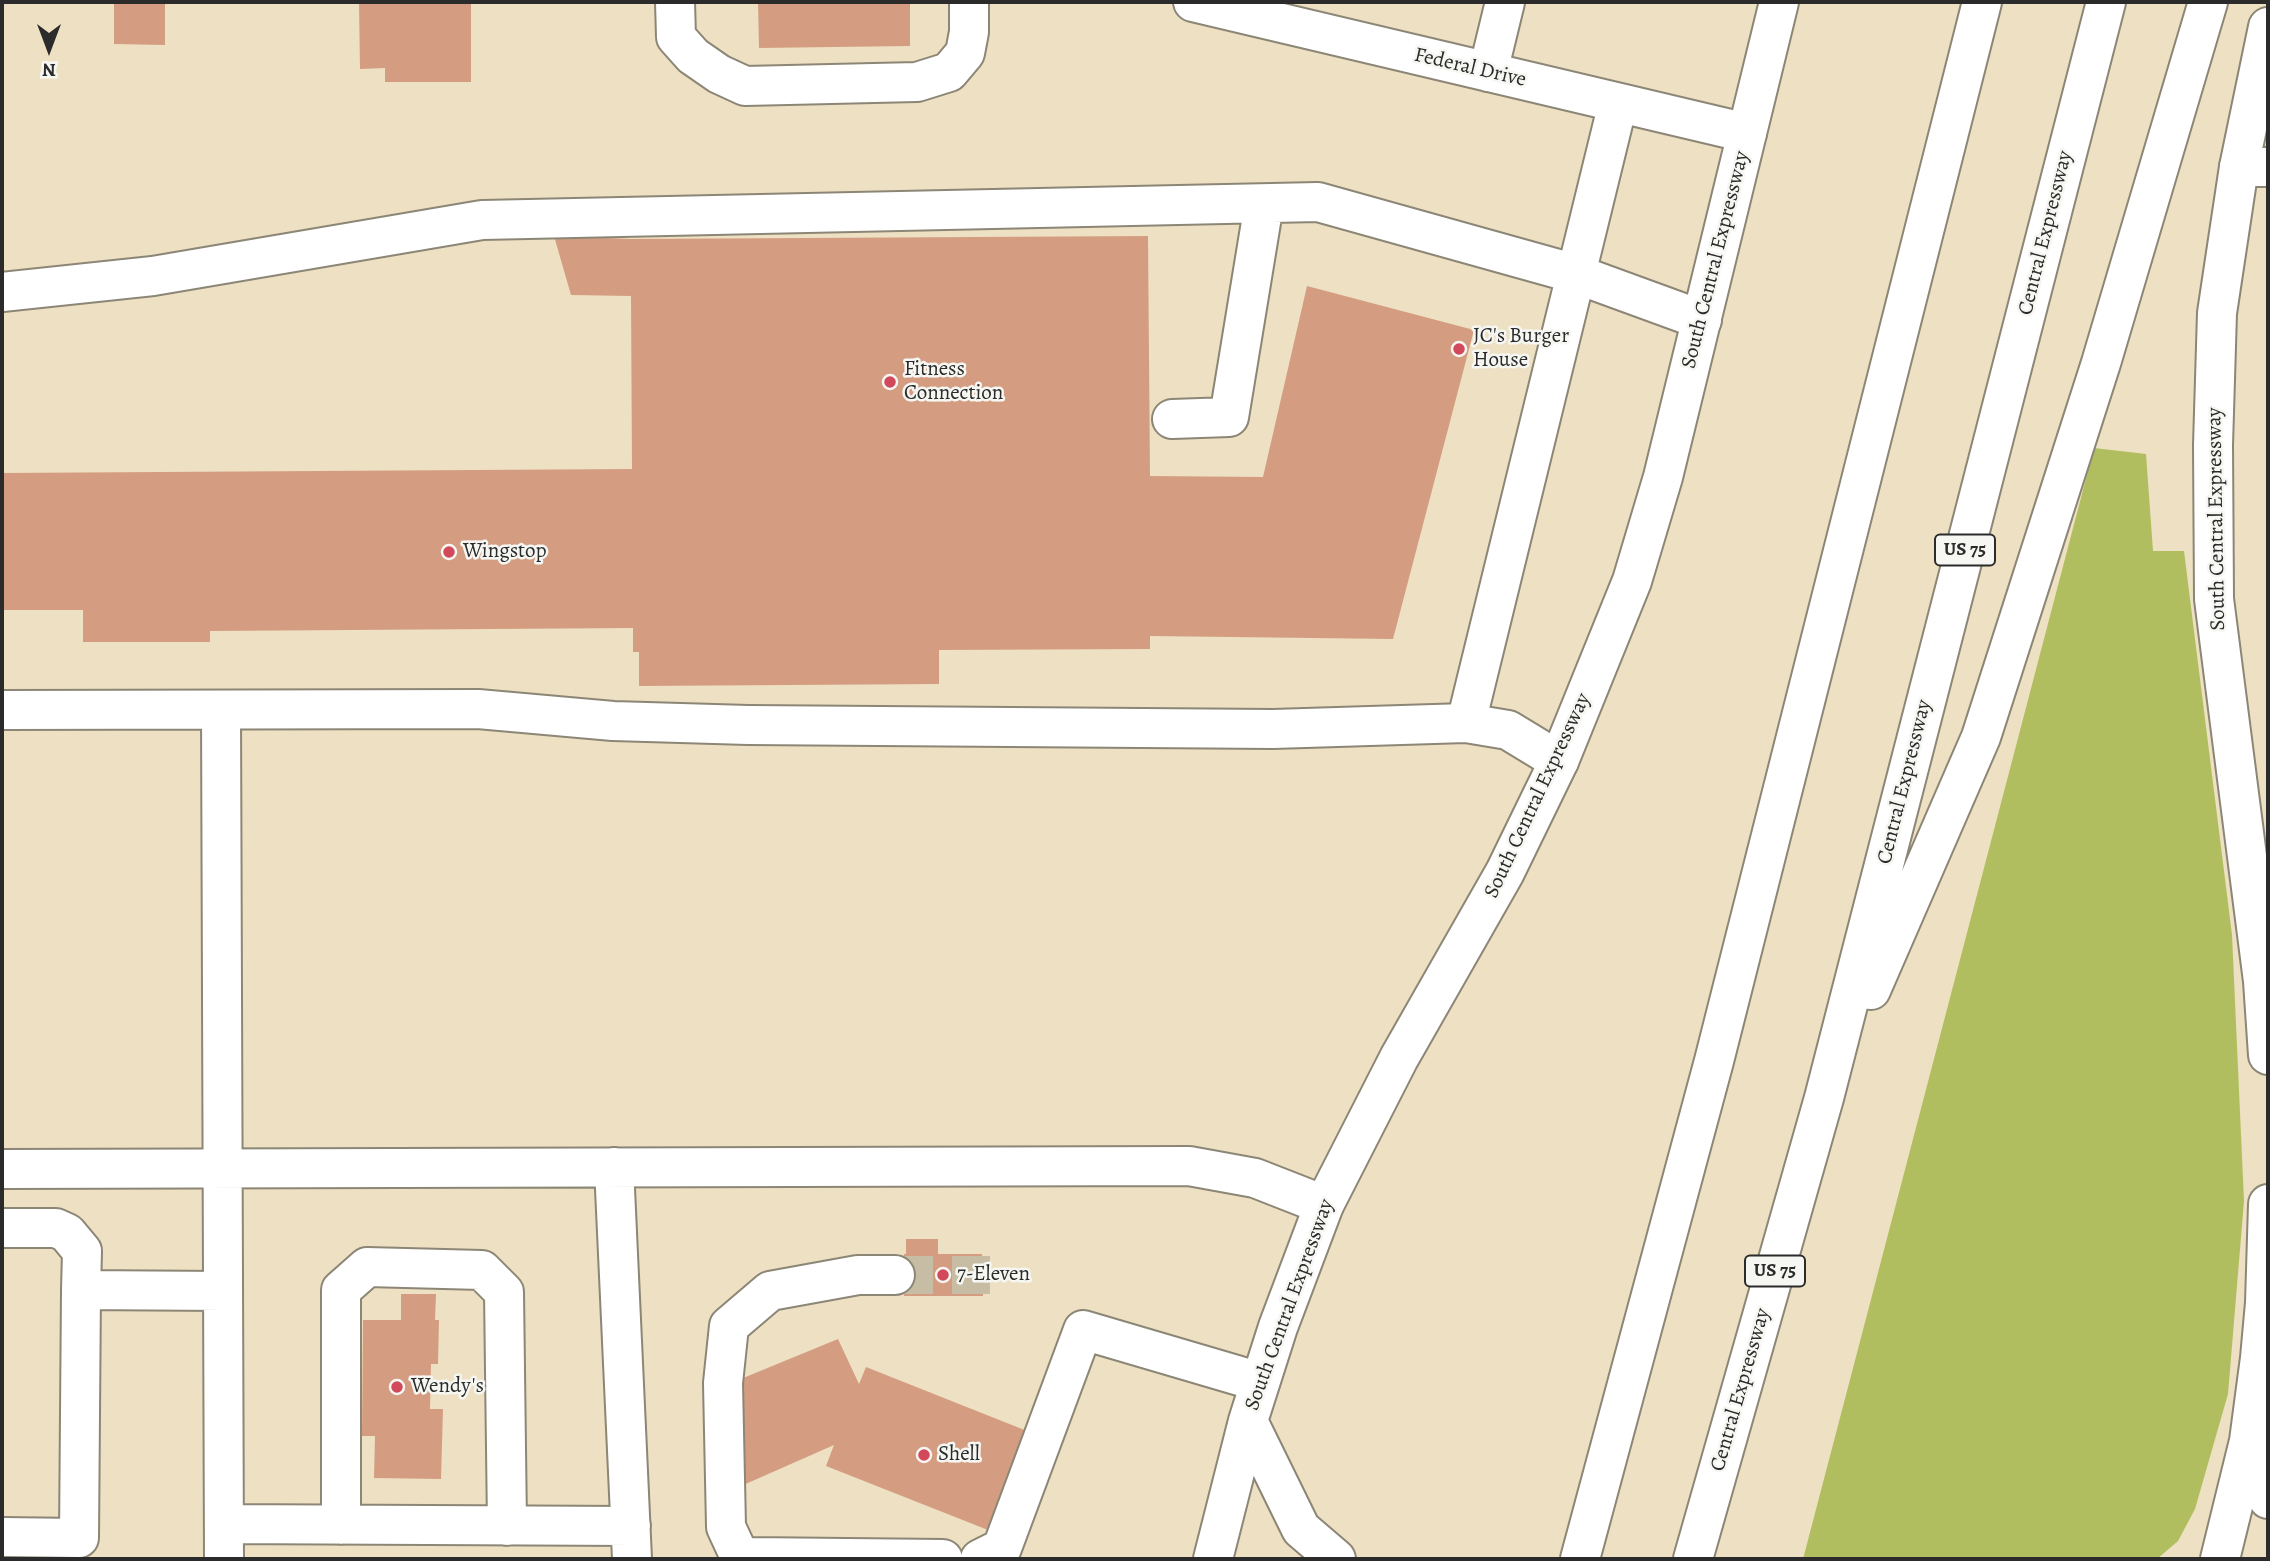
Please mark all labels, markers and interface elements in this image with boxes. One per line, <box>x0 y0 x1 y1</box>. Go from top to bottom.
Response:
north arrow <box>14 14 84 84</box>
street label: Federal Drive <box>1412 43 1528 93</box>
text: N <box>42 57 56 83</box>
street label: Central Expressway <box>2013 148 2079 318</box>
street label: South Central Expressway <box>1677 149 1755 371</box>
place label: JC's Burger House <box>1473 324 1569 374</box>
marker: JC's Burger House <box>1451 341 1467 357</box>
place label: Fitness Connection <box>904 357 1003 407</box>
marker: Fitness Connection <box>882 374 898 390</box>
street label: South Central Expressway <box>2202 407 2232 631</box>
road number: US 75 <box>1935 534 1995 566</box>
place label: Wingstop <box>463 539 547 565</box>
marker: Wingstop <box>441 544 457 560</box>
street label: South Central Expressway <box>1479 690 1597 902</box>
street label: Central Expressway <box>1872 697 1938 867</box>
street label: South Central Expressway <box>1240 1196 1340 1414</box>
road number: US 75 <box>1745 1256 1805 1287</box>
place label: 7-Eleven <box>957 1262 1030 1288</box>
marker: 7-Eleven <box>935 1267 951 1283</box>
street label: Central Expressway <box>1706 1306 1776 1474</box>
place label: Wendy's <box>411 1374 484 1400</box>
marker: Wendy's <box>389 1379 405 1395</box>
place label: Shell <box>938 1442 980 1468</box>
marker: Shell <box>916 1447 932 1463</box>

